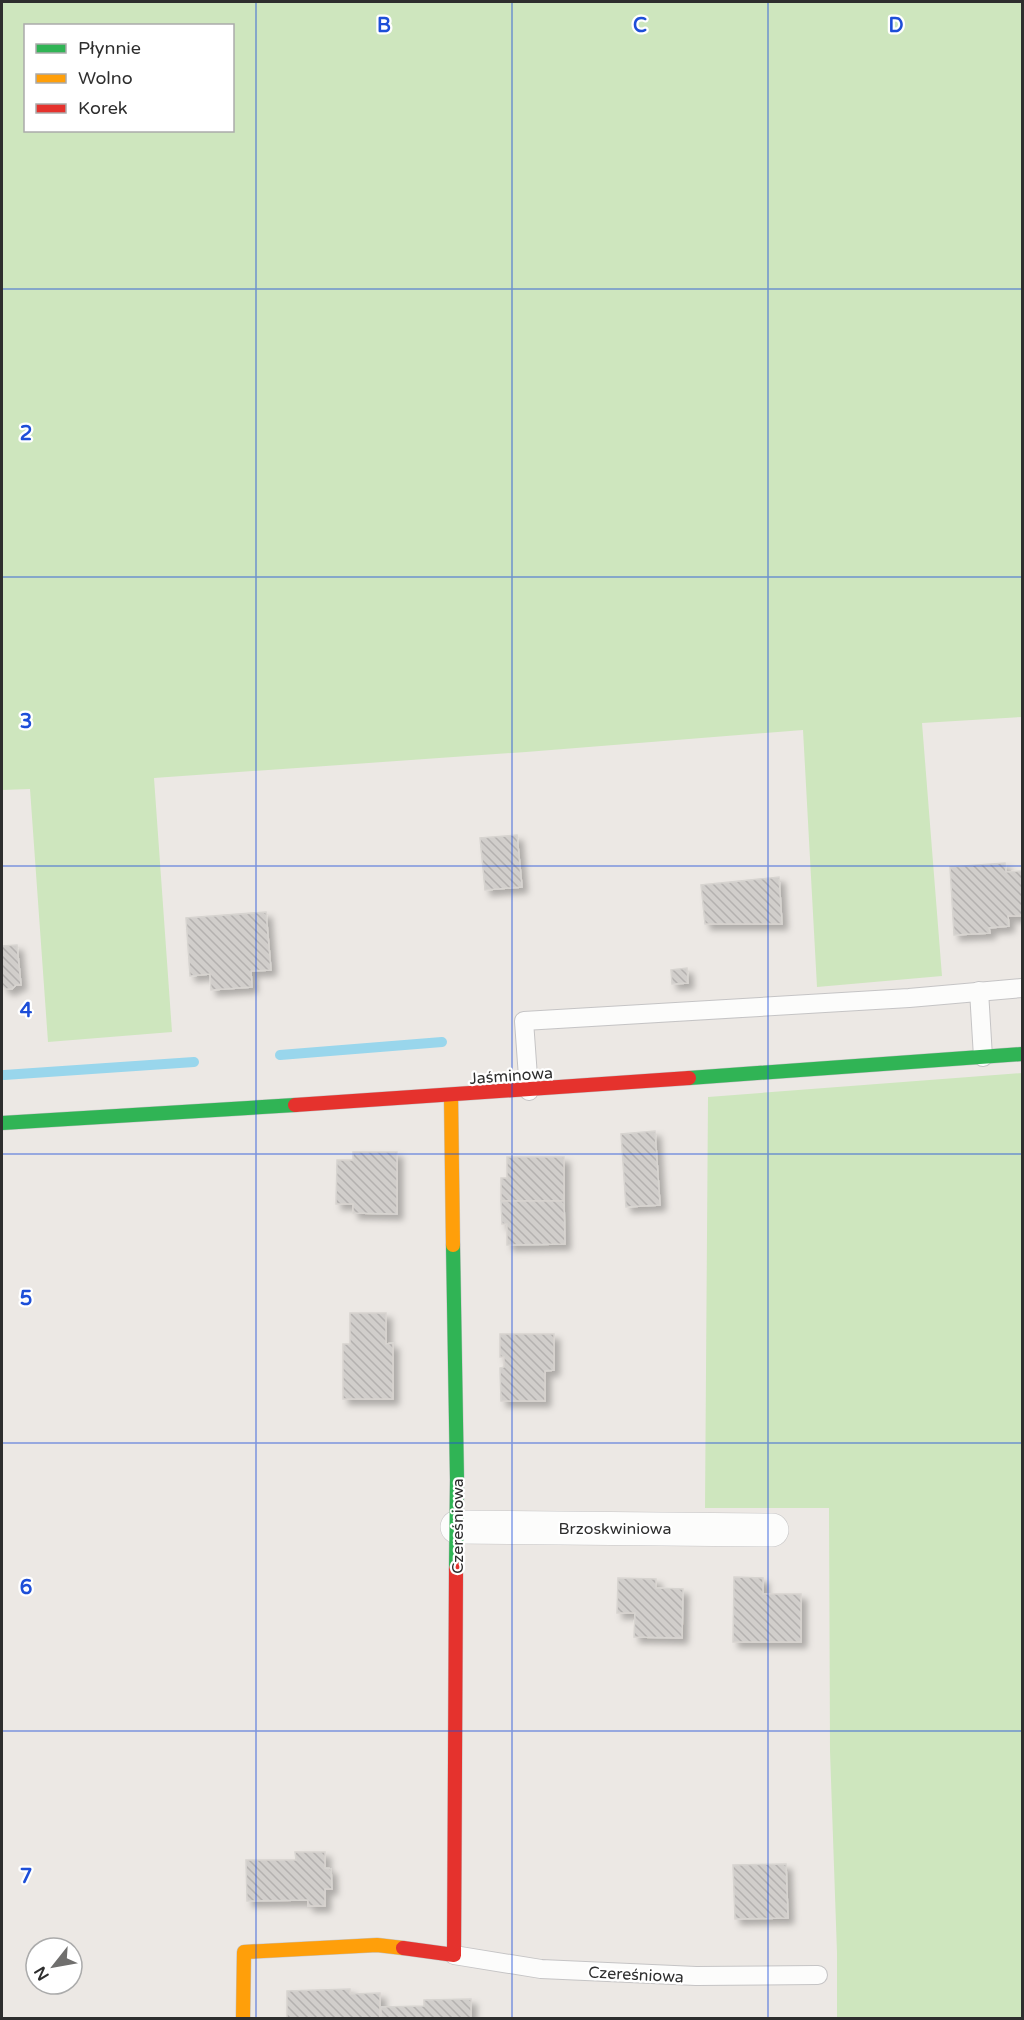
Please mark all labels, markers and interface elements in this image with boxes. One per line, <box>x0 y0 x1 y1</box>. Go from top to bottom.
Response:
text: B <box>377 14 391 38</box>
text: C <box>633 14 647 38</box>
text: D <box>888 14 904 38</box>
legend <box>24 24 234 132</box>
text: Płynnie <box>78 37 141 59</box>
text: Wolno <box>78 67 133 89</box>
text: Korek <box>78 97 128 119</box>
text: 2 <box>20 422 32 446</box>
text: 3 <box>20 710 32 734</box>
text: 4 <box>20 999 33 1023</box>
street label: Jaśminowa <box>469 1063 554 1089</box>
text: 5 <box>20 1287 32 1311</box>
street label: Czereśniowa <box>448 1478 468 1574</box>
street label: Brzoskwiniowa <box>559 1519 671 1539</box>
text: 6 <box>20 1576 32 1600</box>
text: 7 <box>20 1865 32 1889</box>
north arrow <box>24 1936 84 1996</box>
text: N <box>30 1963 54 1984</box>
street label: Czereśniowa <box>588 1963 684 1987</box>

